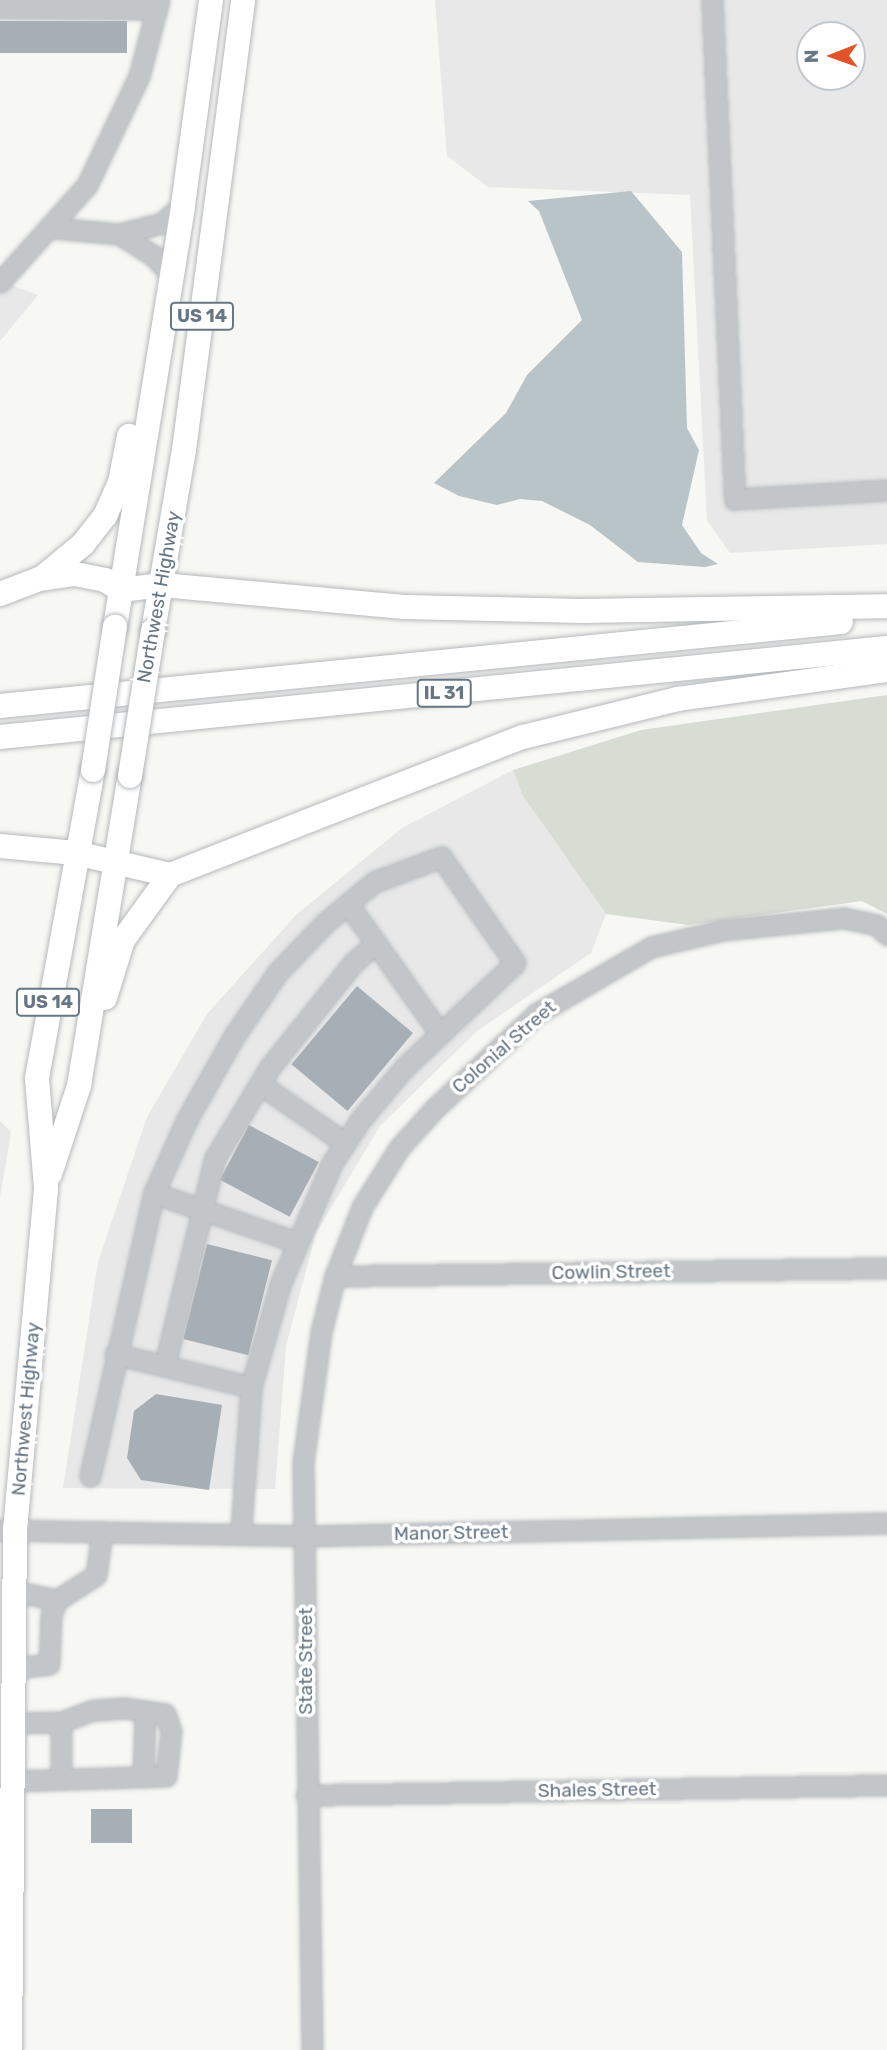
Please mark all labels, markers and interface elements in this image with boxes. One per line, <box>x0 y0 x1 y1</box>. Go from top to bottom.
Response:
north arrow <box>796 21 866 91</box>
text: N <box>800 49 823 63</box>
road number: US 14 <box>169 302 235 330</box>
street label: Northwest Highway <box>133 509 185 685</box>
road number: IL 31 <box>416 678 472 708</box>
road number: US 14 <box>15 987 81 1016</box>
street label: Colonial Street <box>448 996 560 1098</box>
street label: Cowlin Street <box>551 1260 671 1284</box>
street label: Northwest Highway <box>7 1321 45 1497</box>
street label: Manor Street <box>393 1521 509 1545</box>
street label: State Street <box>295 1607 317 1715</box>
street label: Shales Street <box>538 1778 656 1802</box>

